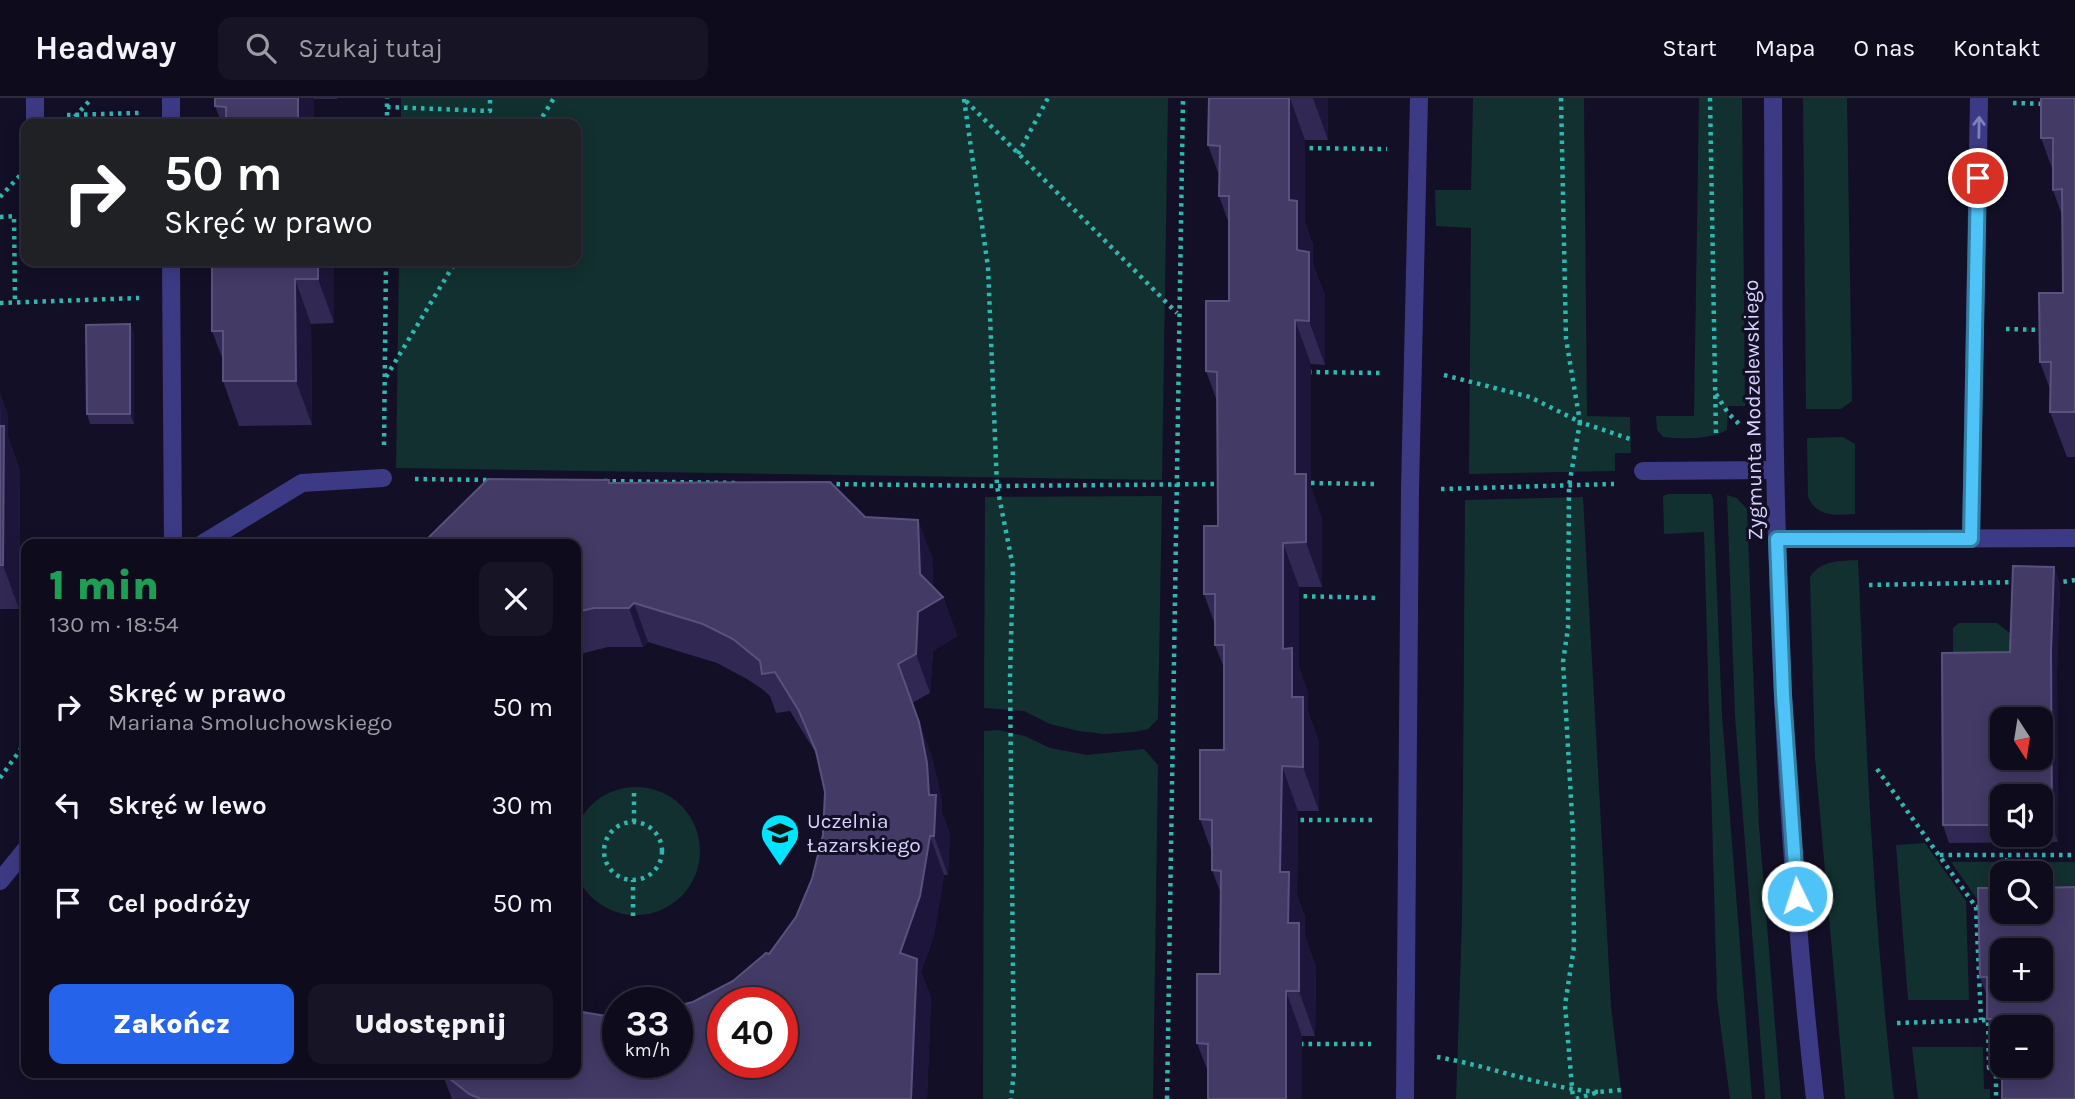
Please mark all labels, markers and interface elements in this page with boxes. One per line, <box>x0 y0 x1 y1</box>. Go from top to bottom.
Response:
search box <box>218 17 708 80</box>
text: Headway <box>35 29 176 67</box>
icon: search <box>242 29 280 67</box>
text: Szukaj tutaj <box>298 33 443 64</box>
text: Start <box>1662 34 1717 62</box>
text: Mapa <box>1755 34 1816 62</box>
text: O nas <box>1854 34 1915 62</box>
text: Kontakt <box>1953 34 2040 62</box>
one-way arrow <box>1972 116 1985 139</box>
text: 50 m <box>164 145 282 202</box>
icon: right <box>49 147 140 238</box>
pin <box>1948 148 2008 208</box>
icon: arrive <box>1959 159 1997 197</box>
text: Skręć w prawo <box>164 204 373 241</box>
street label: Zygmunta Modzelewskiego <box>1739 279 1767 541</box>
text: 1 min <box>49 560 159 610</box>
button: close <box>479 562 553 636</box>
text: 130 m · 18:54 <box>49 611 179 638</box>
text: Skręć w prawo <box>108 678 286 709</box>
icon: right <box>49 688 87 726</box>
text: 50 m <box>492 692 553 723</box>
north arrow <box>1990 707 2053 770</box>
map controls <box>1990 707 2053 1078</box>
text: Mariana Smoluchowskiego <box>108 709 393 736</box>
button: sound <box>1990 784 2053 847</box>
icon: left <box>49 786 87 824</box>
text: Skręć w lewo <box>108 790 267 821</box>
text: 30 m <box>492 790 553 821</box>
place label: Uczelnia Łazarskiego <box>807 809 921 857</box>
school or university icon: Uczelnia Łazarskiego <box>759 812 801 867</box>
position arrow <box>1760 859 1834 933</box>
button: search <box>1990 861 2053 924</box>
icon: arrive <box>49 884 87 922</box>
text: Cel podróży <box>108 888 250 919</box>
text: 50 m <box>492 888 553 919</box>
button: + <box>1990 938 2053 1001</box>
button: Zakończ <box>49 984 294 1064</box>
button: Udostępnij <box>308 984 553 1064</box>
speed limit sign: 40 <box>707 987 798 1078</box>
text: 33 <box>626 1003 669 1044</box>
button: − <box>1990 1015 2053 1078</box>
text: km/h <box>625 1039 670 1061</box>

